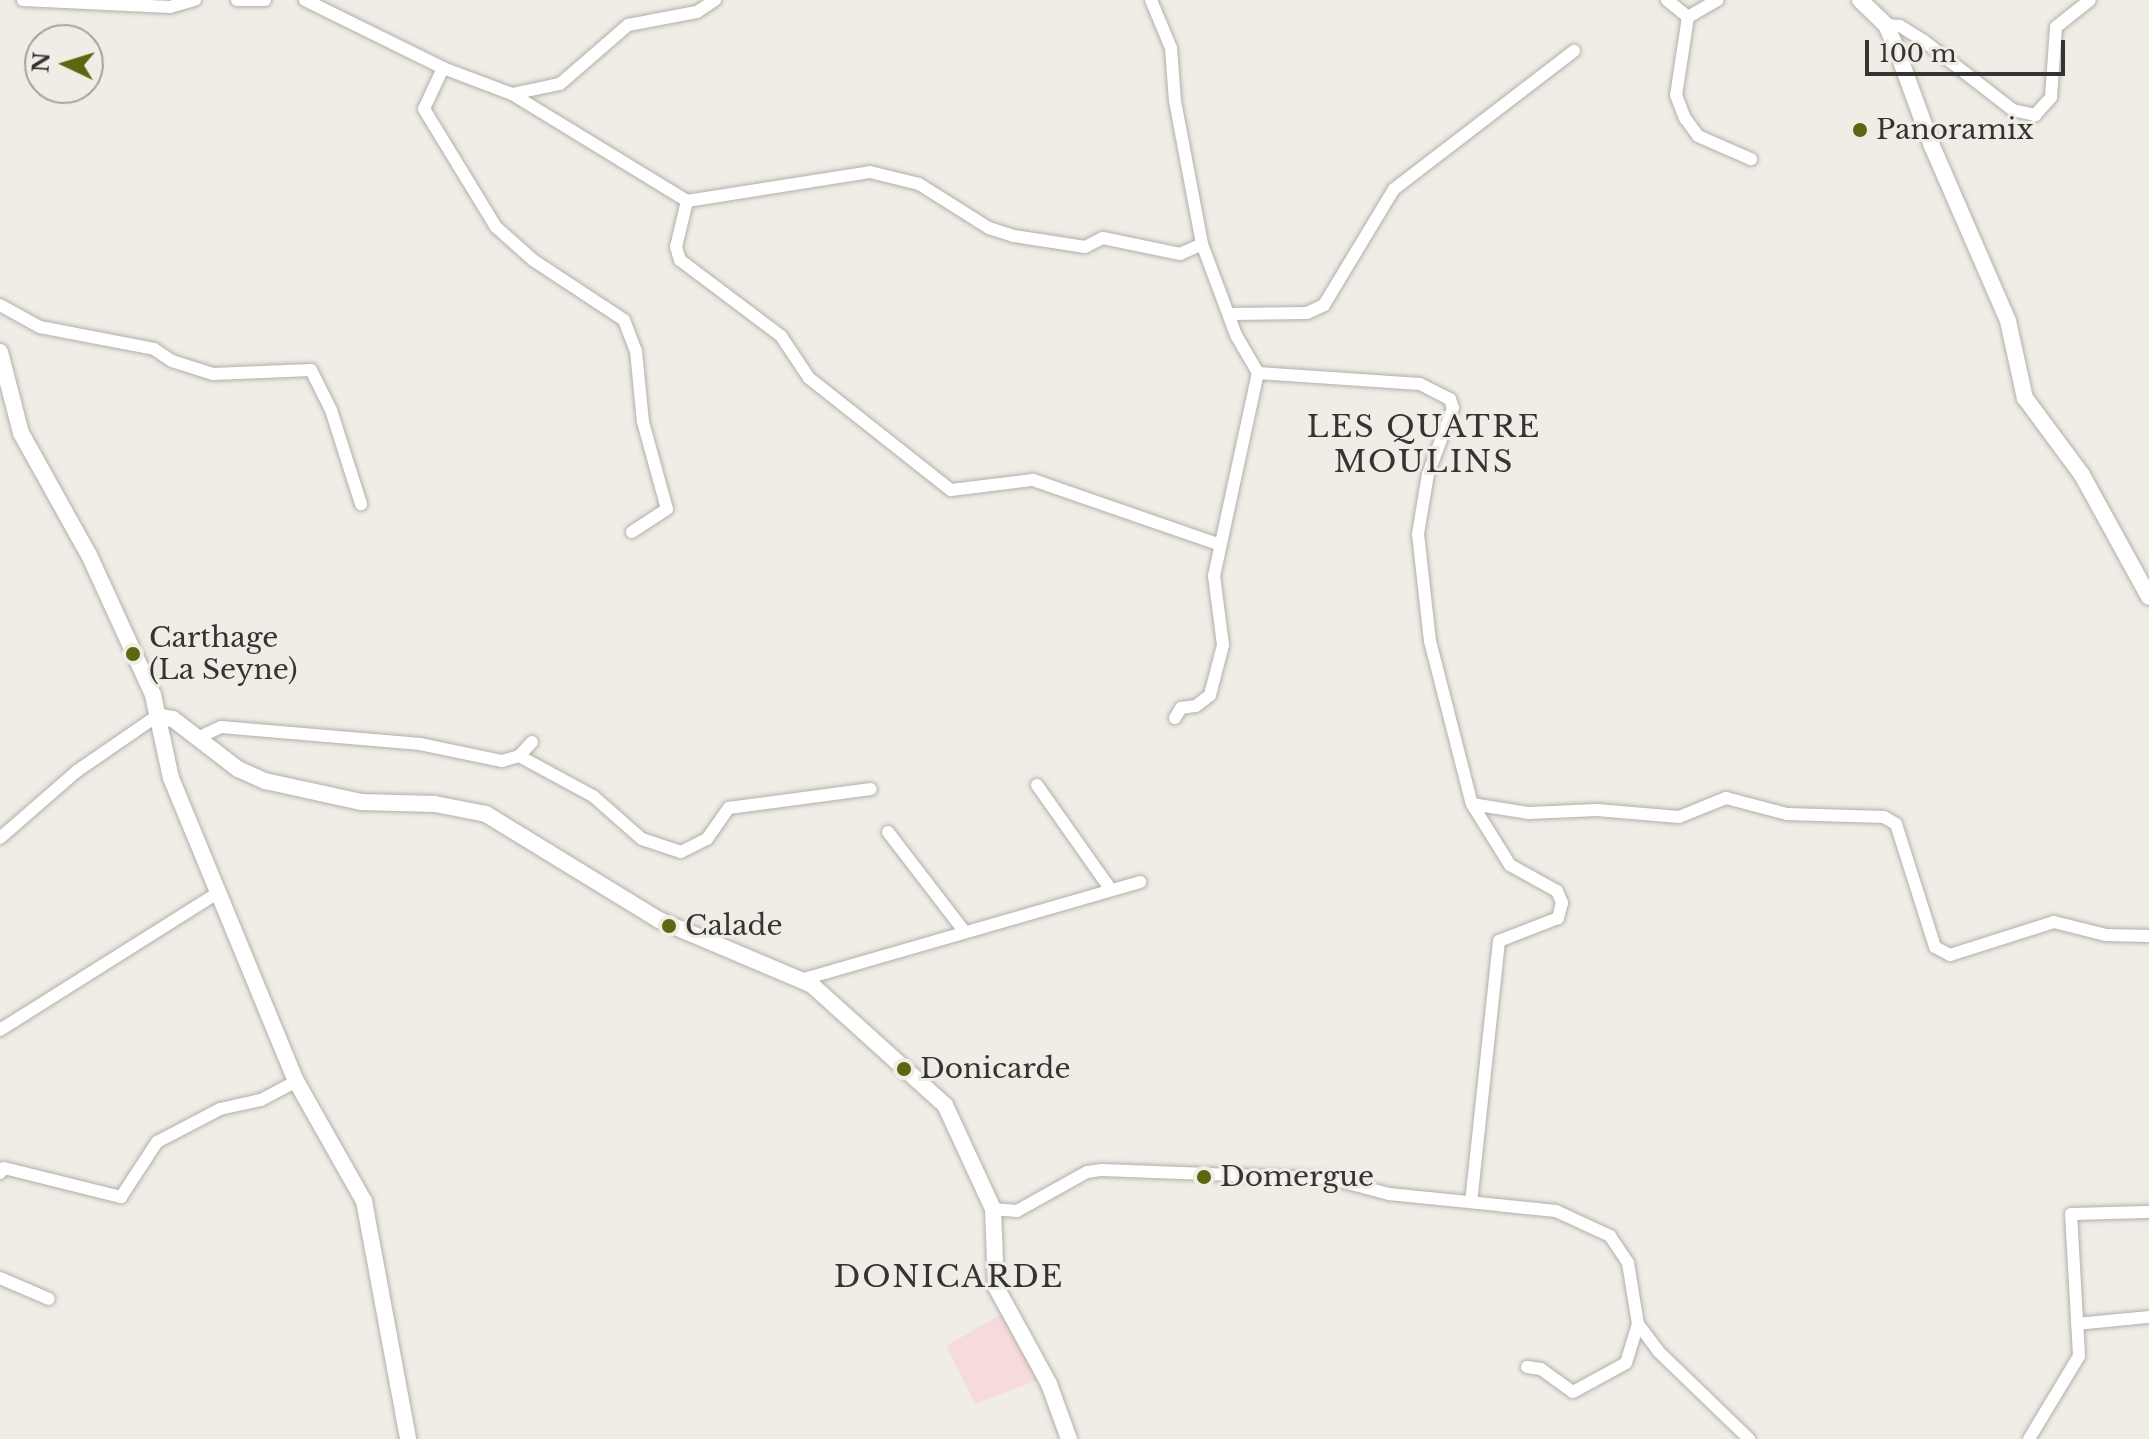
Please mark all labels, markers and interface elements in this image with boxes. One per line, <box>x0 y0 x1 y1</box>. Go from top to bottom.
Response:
north arrow <box>24 24 104 104</box>
scale bar <box>1869 24 2069 74</box>
text: 100 m <box>1879 39 1957 68</box>
text: N <box>27 51 56 74</box>
place label: Panoramix <box>1876 113 2034 147</box>
marker: Panoramix <box>1851 121 1869 139</box>
district label: LES QUATRE MOULINS <box>1307 409 1541 480</box>
place label: Carthage (La Seyne) <box>149 621 298 687</box>
marker: Carthage (La Seyne) <box>124 645 142 663</box>
place label: Calade <box>685 909 783 943</box>
marker: Calade <box>660 917 678 935</box>
place label: Donicarde <box>920 1052 1070 1086</box>
marker: Donicarde <box>895 1060 913 1078</box>
place label: Domergue <box>1220 1160 1374 1194</box>
marker: Domergue <box>1195 1168 1213 1186</box>
district label: DONICARDE <box>834 1259 1064 1295</box>

